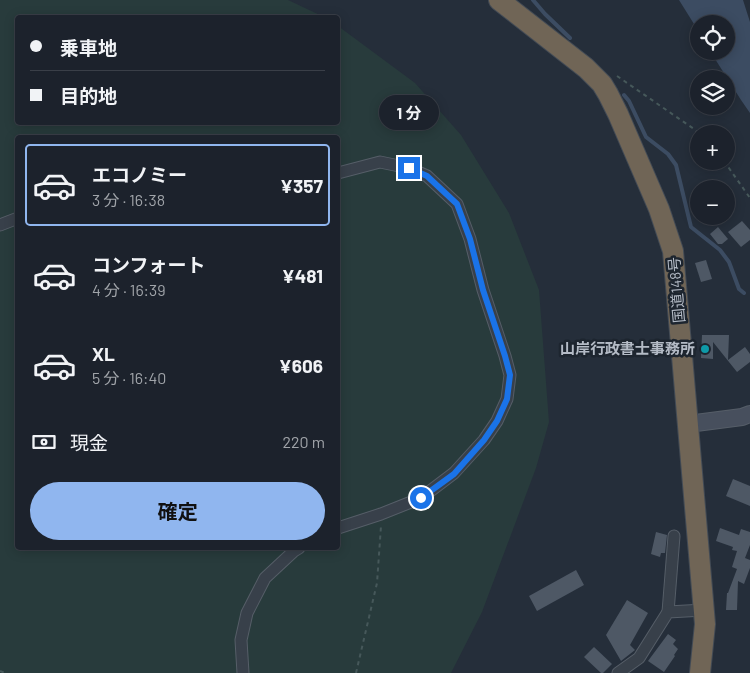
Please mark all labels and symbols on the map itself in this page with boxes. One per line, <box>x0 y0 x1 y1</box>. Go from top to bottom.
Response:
callout: 1 分 <box>379 96 439 130</box>
route end <box>398 157 420 179</box>
street label: 国道148号 <box>664 256 688 324</box>
place label: 山岸行政書士事務所 <box>560 339 695 357</box>
marker: 山岸行政書士事務所 <box>699 343 711 355</box>
route start <box>410 487 432 509</box>

